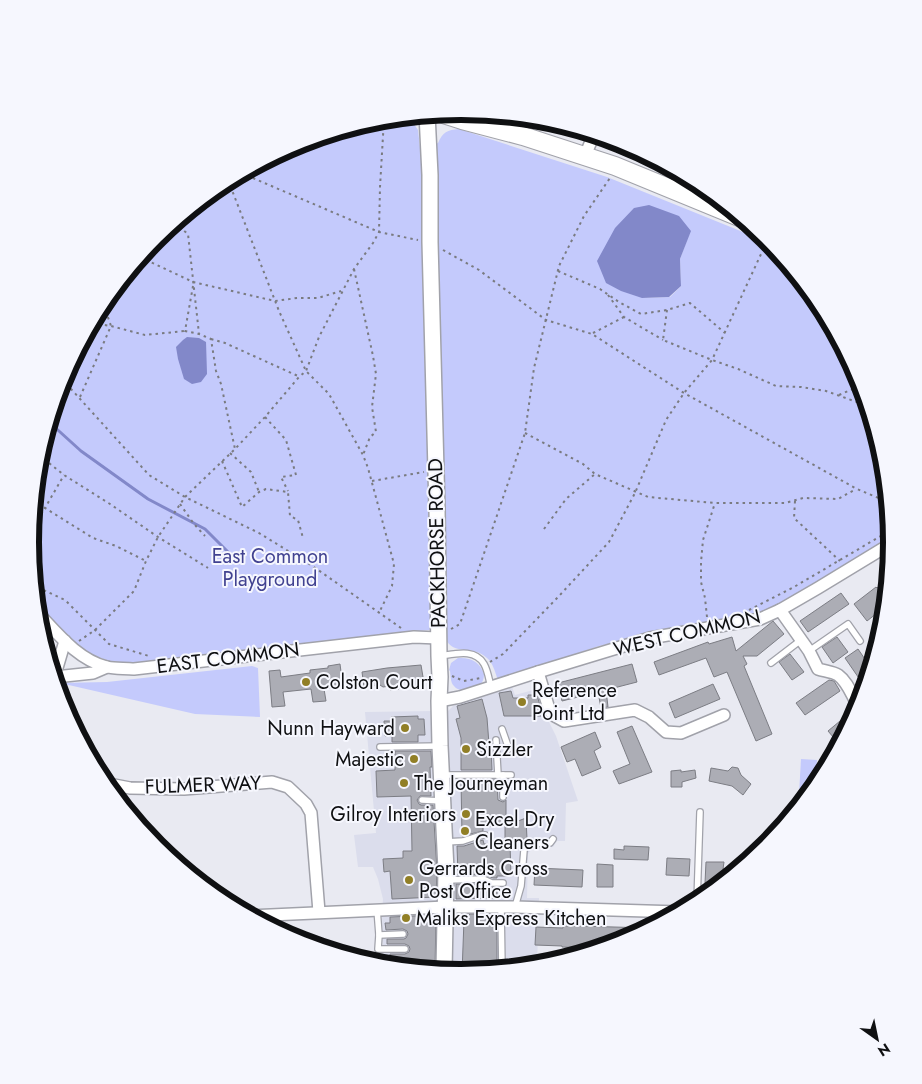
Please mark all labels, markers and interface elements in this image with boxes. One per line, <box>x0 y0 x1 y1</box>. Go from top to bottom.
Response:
street label: PACKHORSE ROAD <box>421 458 453 628</box>
park label: East Common Playground <box>212 542 328 594</box>
street label: WEST COMMON <box>611 602 763 664</box>
street label: EAST COMMON <box>155 635 301 681</box>
place label: Colston Court <box>316 668 432 697</box>
marker: Colston Court <box>300 676 312 688</box>
place label: Reference Point Ltd <box>532 676 617 728</box>
marker: Reference Point Ltd <box>516 696 528 708</box>
place label: Nunn Hayward <box>267 714 395 743</box>
marker: Nunn Hayward <box>399 722 411 734</box>
place label: Sizzler <box>476 735 533 764</box>
marker: Sizzler <box>460 743 472 755</box>
place label: Majestic <box>335 745 404 774</box>
marker: Majestic <box>408 753 420 765</box>
street label: FULMER WAY <box>144 768 263 802</box>
place label: The Journeyman <box>414 769 548 798</box>
marker: The Journeyman <box>398 777 410 789</box>
place label: Gilroy Interiors <box>330 800 456 829</box>
place label: Excel Dry Cleaners <box>475 805 555 857</box>
marker: Gilroy Interiors <box>460 808 472 820</box>
marker: Excel Dry Cleaners <box>459 825 471 837</box>
place label: Gerrards Cross Post Office <box>419 854 548 906</box>
marker: Gerrards Cross Post Office <box>403 874 415 886</box>
place label: Maliks Express Kitchen <box>416 904 606 933</box>
marker: Maliks Express Kitchen <box>400 912 412 924</box>
north arrow <box>852 1014 902 1064</box>
text: N <box>874 1038 894 1061</box>

